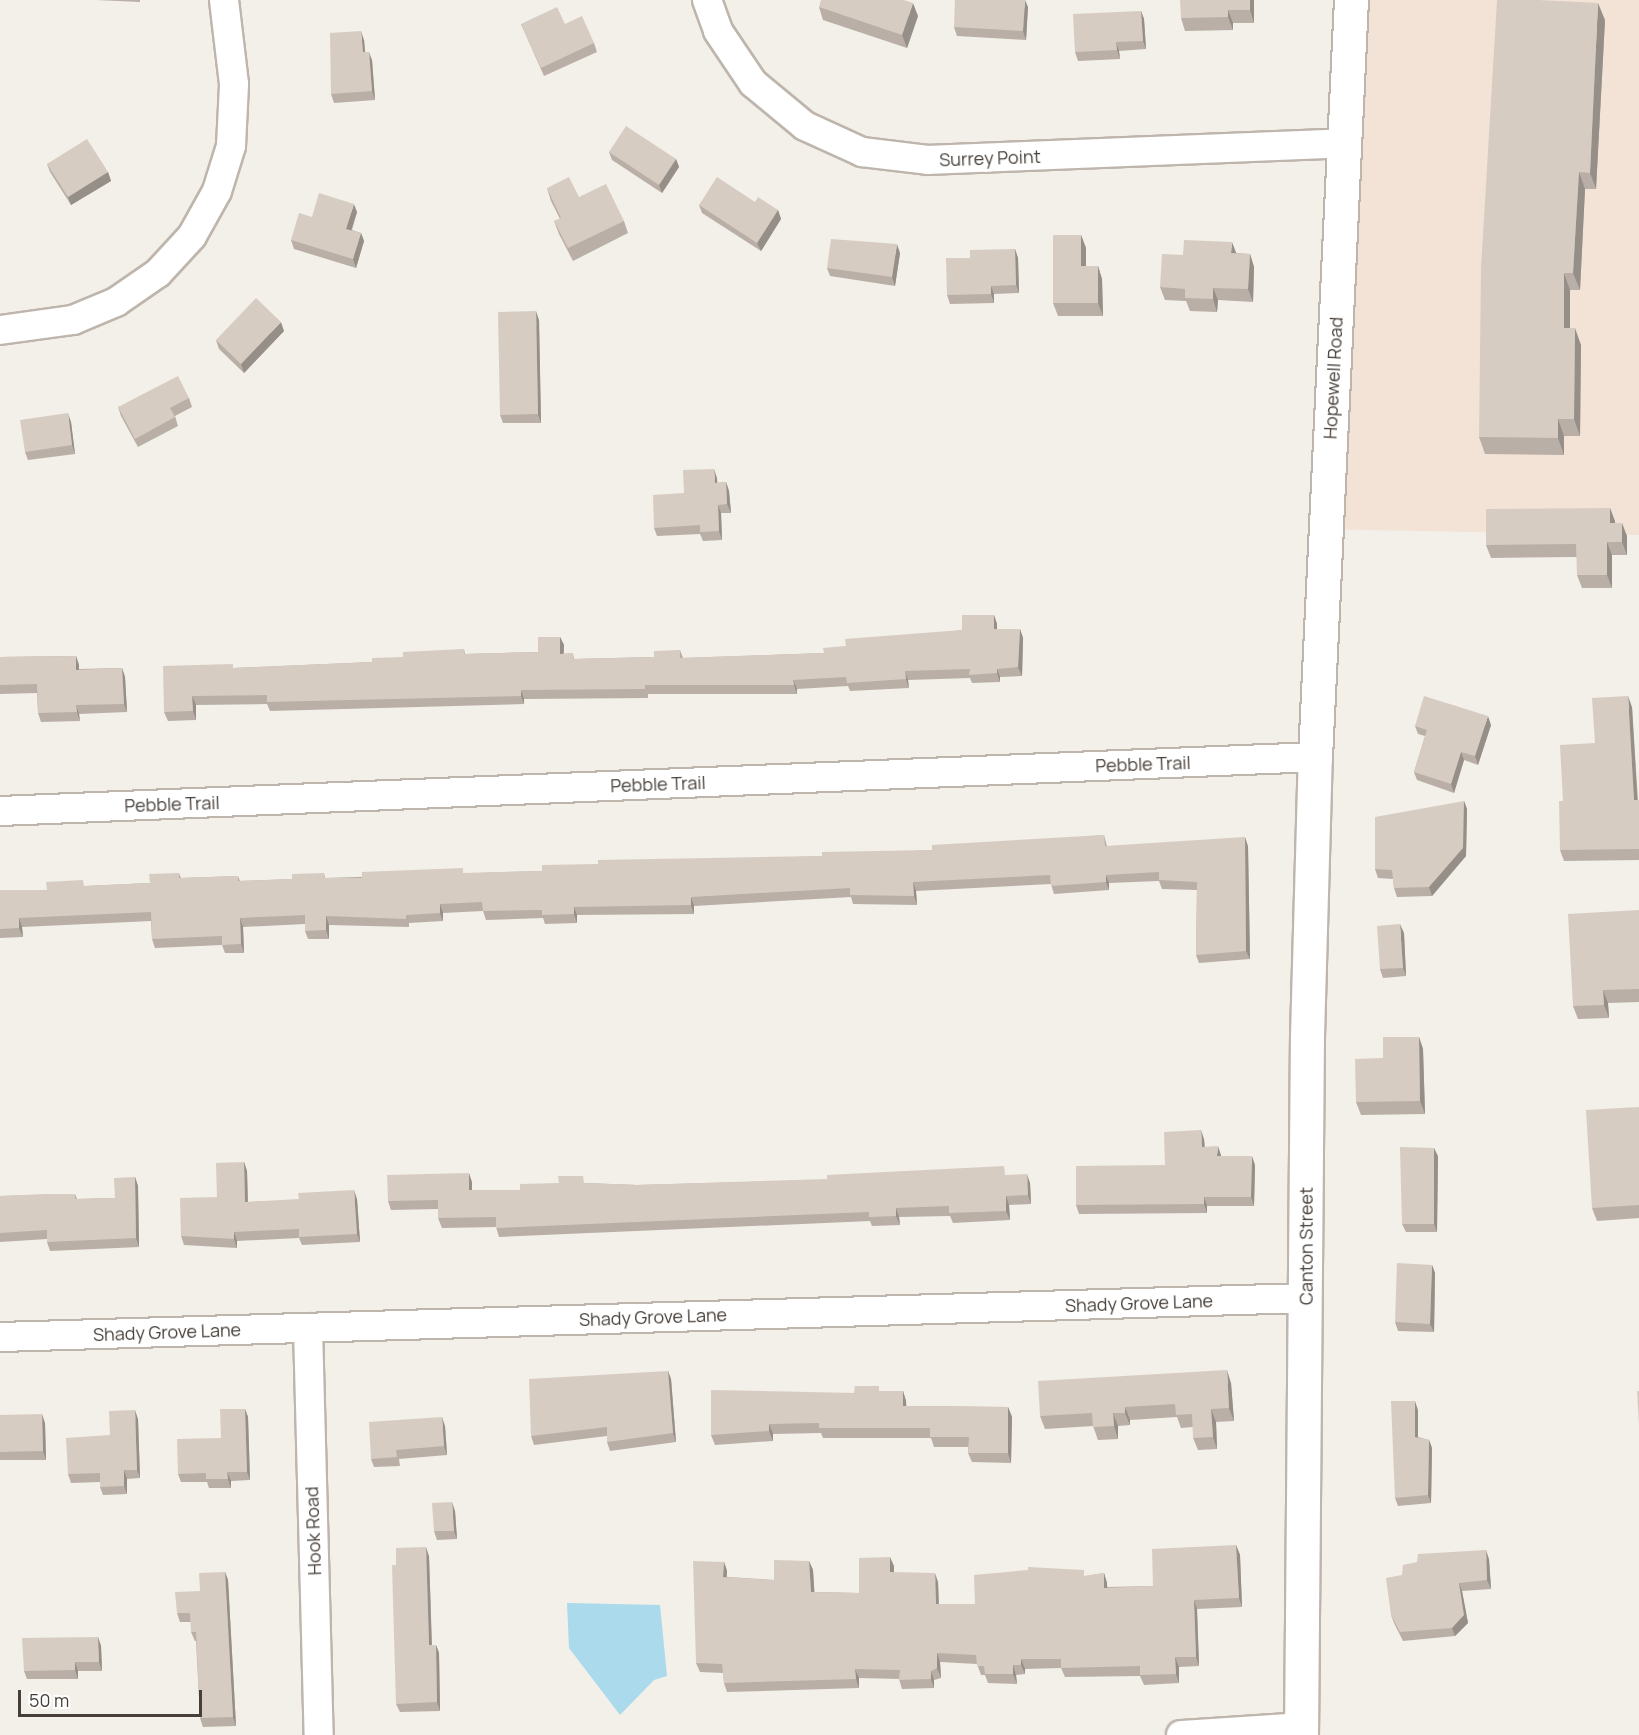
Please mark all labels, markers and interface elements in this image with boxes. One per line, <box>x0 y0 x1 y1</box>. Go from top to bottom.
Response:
street label: Surrey Point <box>939 145 1041 171</box>
street label: Hopewell Road <box>1319 316 1347 440</box>
street label: Pebble Trail <box>1095 752 1191 776</box>
street label: Pebble Trail <box>610 772 706 796</box>
street label: Pebble Trail <box>124 792 220 816</box>
street label: Canton Street <box>1295 1187 1317 1305</box>
street label: Shady Grove Lane <box>1065 1290 1213 1316</box>
street label: Shady Grove Lane <box>579 1304 727 1330</box>
street label: Shady Grove Lane <box>93 1319 241 1345</box>
street label: Hook Road <box>301 1486 325 1576</box>
scale bar <box>21 1678 206 1716</box>
text: 50 m <box>29 1688 69 1712</box>

